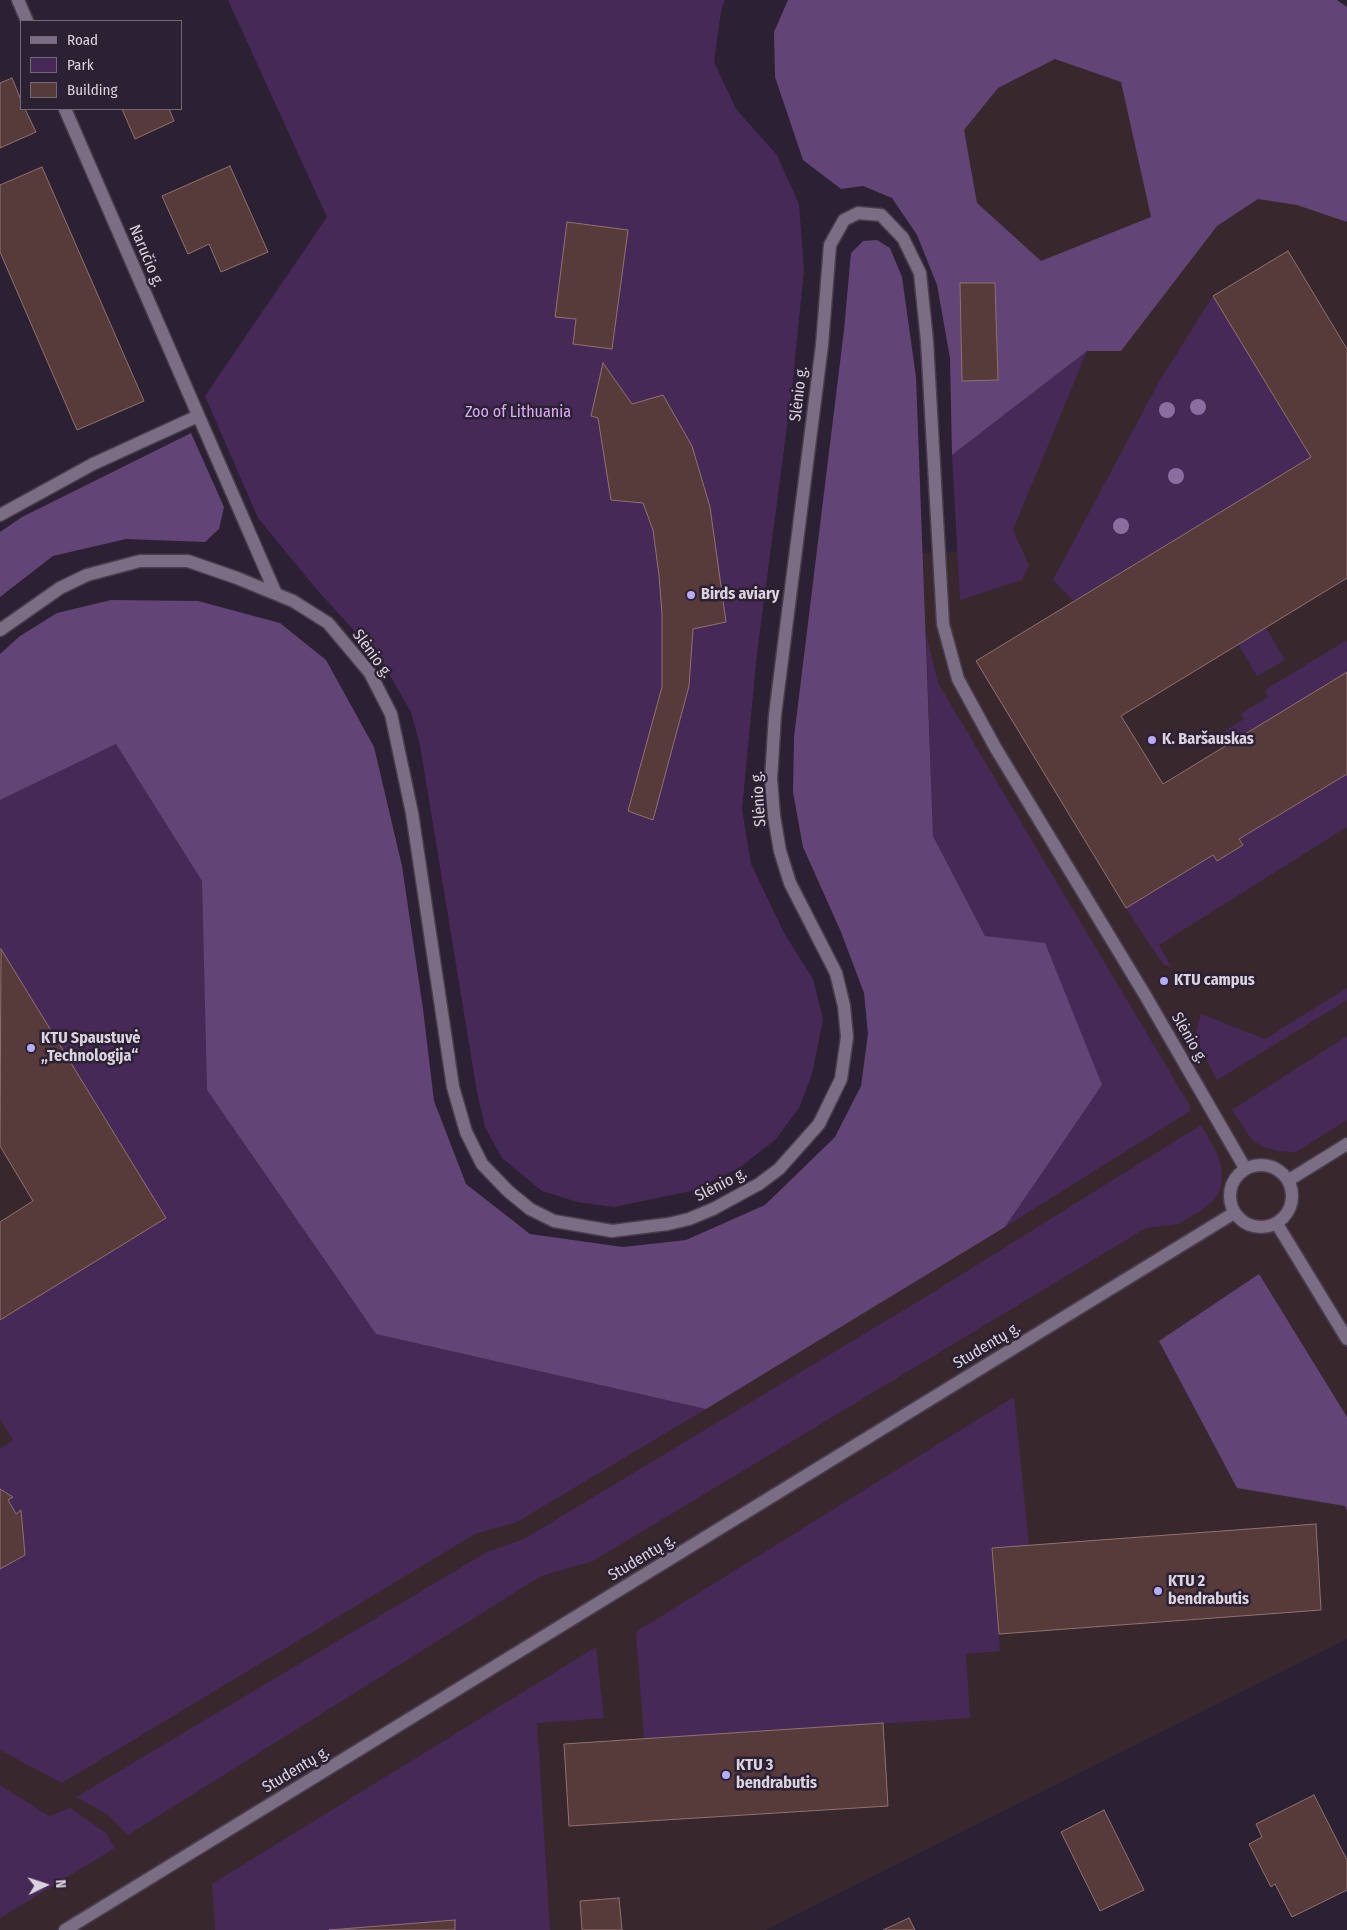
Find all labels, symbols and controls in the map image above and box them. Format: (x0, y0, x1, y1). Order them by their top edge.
legend (20, 20, 182, 110)
text: Road (67, 31, 98, 49)
text: Park (67, 56, 94, 74)
text: Building (67, 81, 118, 99)
street label: Naručio g. (124, 222, 168, 290)
street label: Slėnio g. (786, 365, 812, 423)
park label: Zoo of Lithuania (465, 403, 571, 423)
place label: Birds aviary (701, 585, 779, 605)
marker: Birds aviary (685, 589, 697, 601)
street label: Slėnio g. (348, 626, 396, 682)
place label: K. Baršauskas (1162, 730, 1254, 750)
marker: K. Baršauskas (1146, 734, 1158, 746)
street label: Slėnio g. (747, 771, 771, 827)
place label: KTU campus (1174, 971, 1255, 991)
marker: KTU campus (1158, 975, 1170, 987)
street label: Slėnio g. (1167, 1009, 1211, 1067)
place label: KTU Spaustuvė „Technologija“ (41, 1029, 140, 1067)
marker: KTU Spaustuvė „Technologija“ (25, 1042, 37, 1054)
street label: Slėnio g. (692, 1164, 750, 1206)
street label: Studentų g. (950, 1319, 1024, 1373)
street label: Studentų g. (605, 1531, 679, 1585)
place label: KTU 2 bendrabutis (1168, 1572, 1249, 1610)
marker: KTU 2 bendrabutis (1152, 1585, 1164, 1597)
street label: Studentų g. (259, 1743, 333, 1797)
place label: KTU 3 bendrabutis (736, 1756, 817, 1794)
marker: KTU 3 bendrabutis (720, 1769, 732, 1781)
north arrow (20, 1860, 70, 1910)
text: N (52, 1879, 69, 1889)

